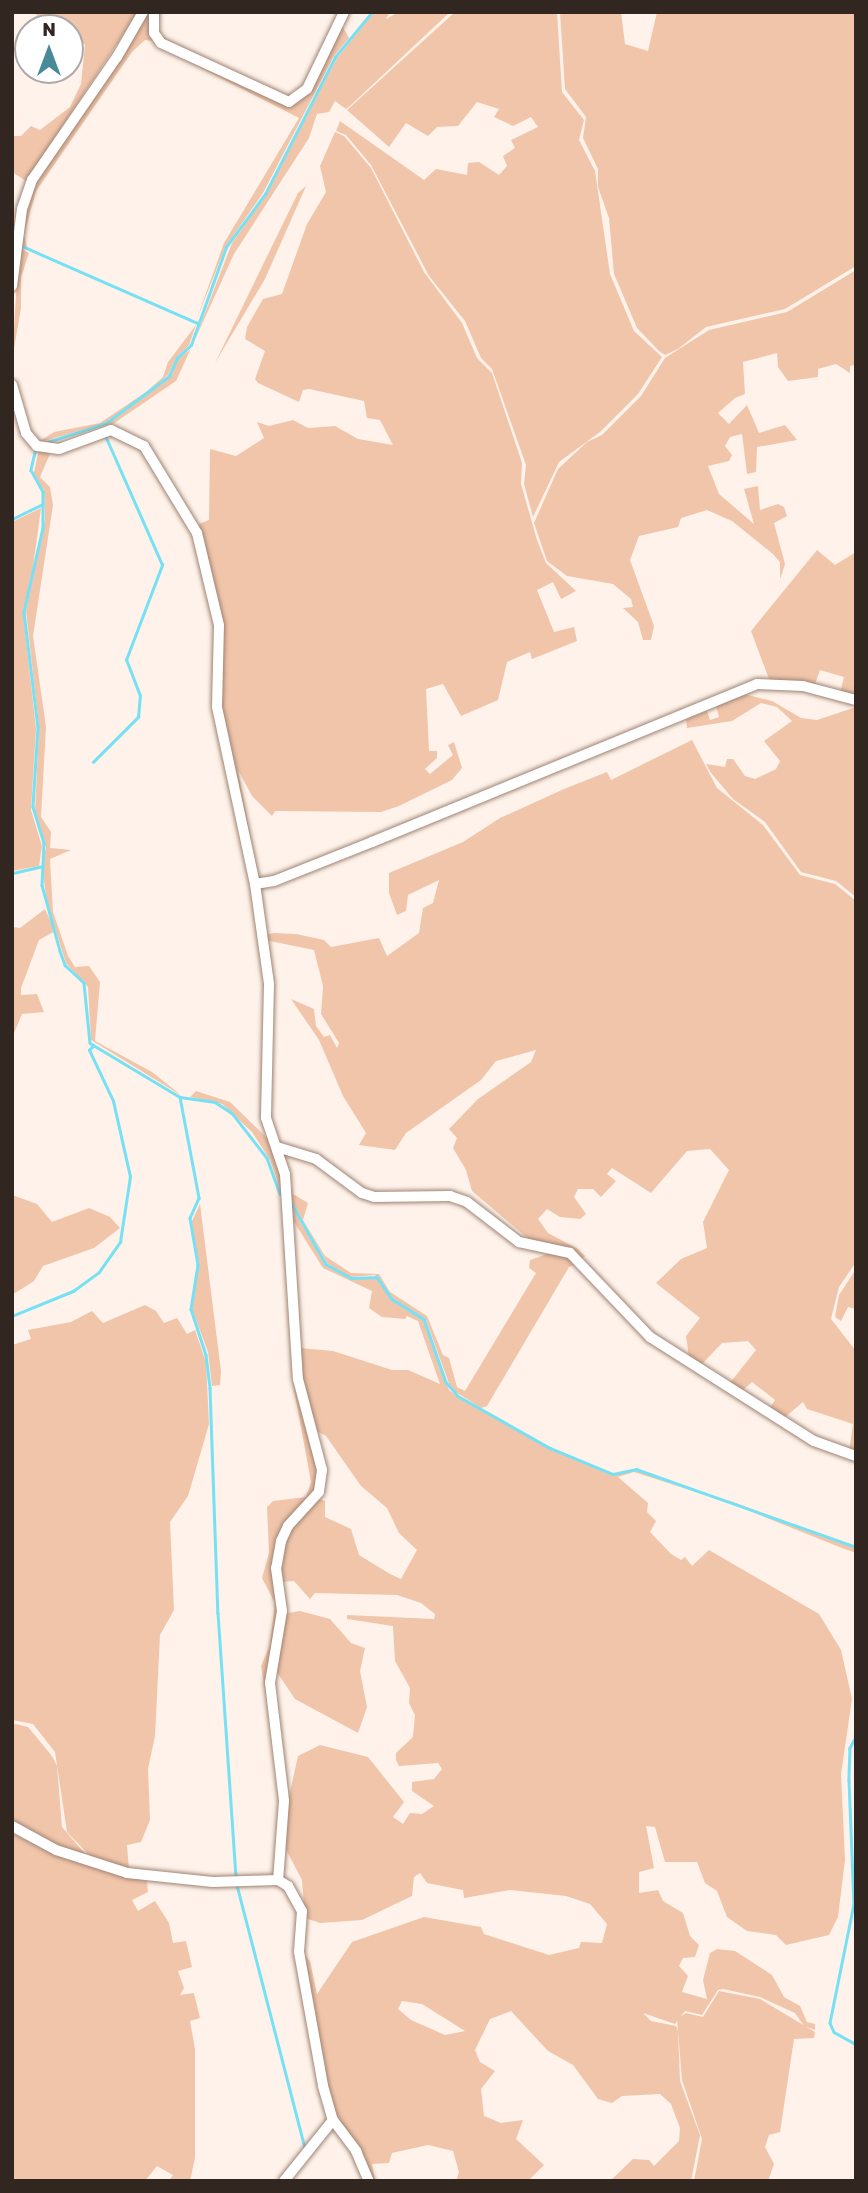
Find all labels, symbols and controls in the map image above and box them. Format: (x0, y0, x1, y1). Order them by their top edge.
north arrow (14, 14, 84, 84)
text: N (42, 18, 56, 41)

